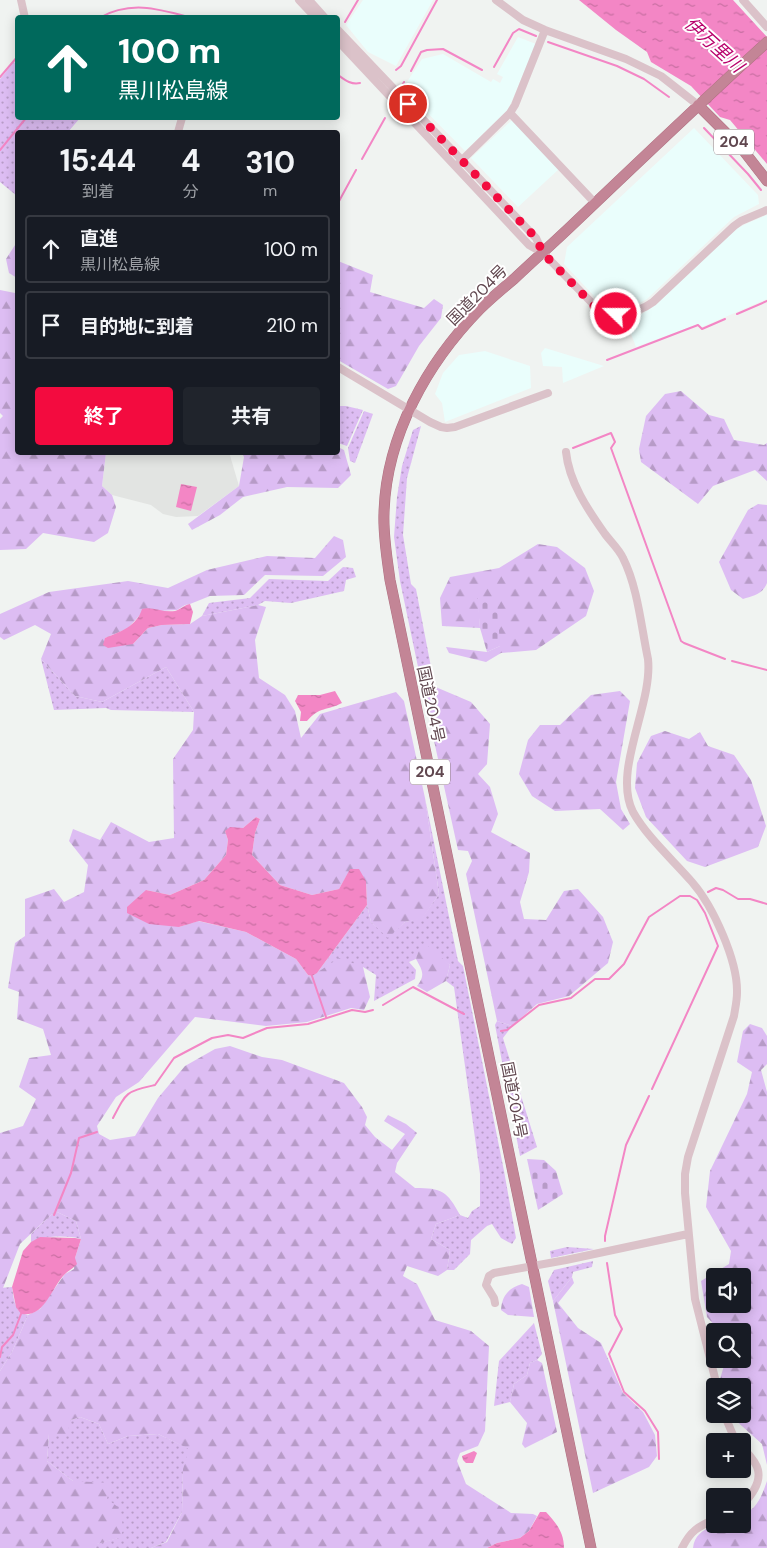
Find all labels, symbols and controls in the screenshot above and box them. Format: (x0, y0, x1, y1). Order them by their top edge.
water label: 伊万里川 (679, 12, 750, 79)
text: 100 m (118, 28, 221, 74)
icon: ahead (35, 35, 100, 100)
text: 黒川松島線 (118, 76, 228, 105)
pin (387, 83, 429, 125)
icon: arrive (394, 90, 422, 118)
road number: 204 (714, 130, 754, 154)
text: 15:44 (60, 141, 136, 180)
text: 4 (181, 141, 200, 180)
text: 310 (245, 143, 295, 182)
text: m (263, 180, 277, 201)
text: 到着 (82, 181, 114, 202)
text: 分 (183, 181, 199, 202)
text: 直進 (80, 226, 118, 251)
icon: ahead (37, 235, 65, 263)
text: 100 m (264, 237, 318, 262)
text: 黒川松島線 (80, 254, 160, 275)
street label: 国道204号 (442, 260, 512, 330)
position arrow (589, 287, 641, 339)
icon: arrive (37, 311, 65, 339)
text: 210 m (266, 313, 318, 338)
text: 目的地に到着 (80, 314, 194, 339)
button: 終了 (35, 387, 173, 445)
button: 共有 (183, 387, 320, 445)
street label: 国道204号 (413, 664, 449, 744)
road number: 204 (410, 760, 450, 784)
street label: 国道204号 (496, 1060, 532, 1140)
map controls (706, 1268, 751, 1533)
button: sound (706, 1268, 751, 1313)
button: search (706, 1323, 751, 1368)
button: layers (706, 1378, 751, 1423)
button: + (706, 1433, 751, 1478)
button: − (706, 1488, 751, 1533)

